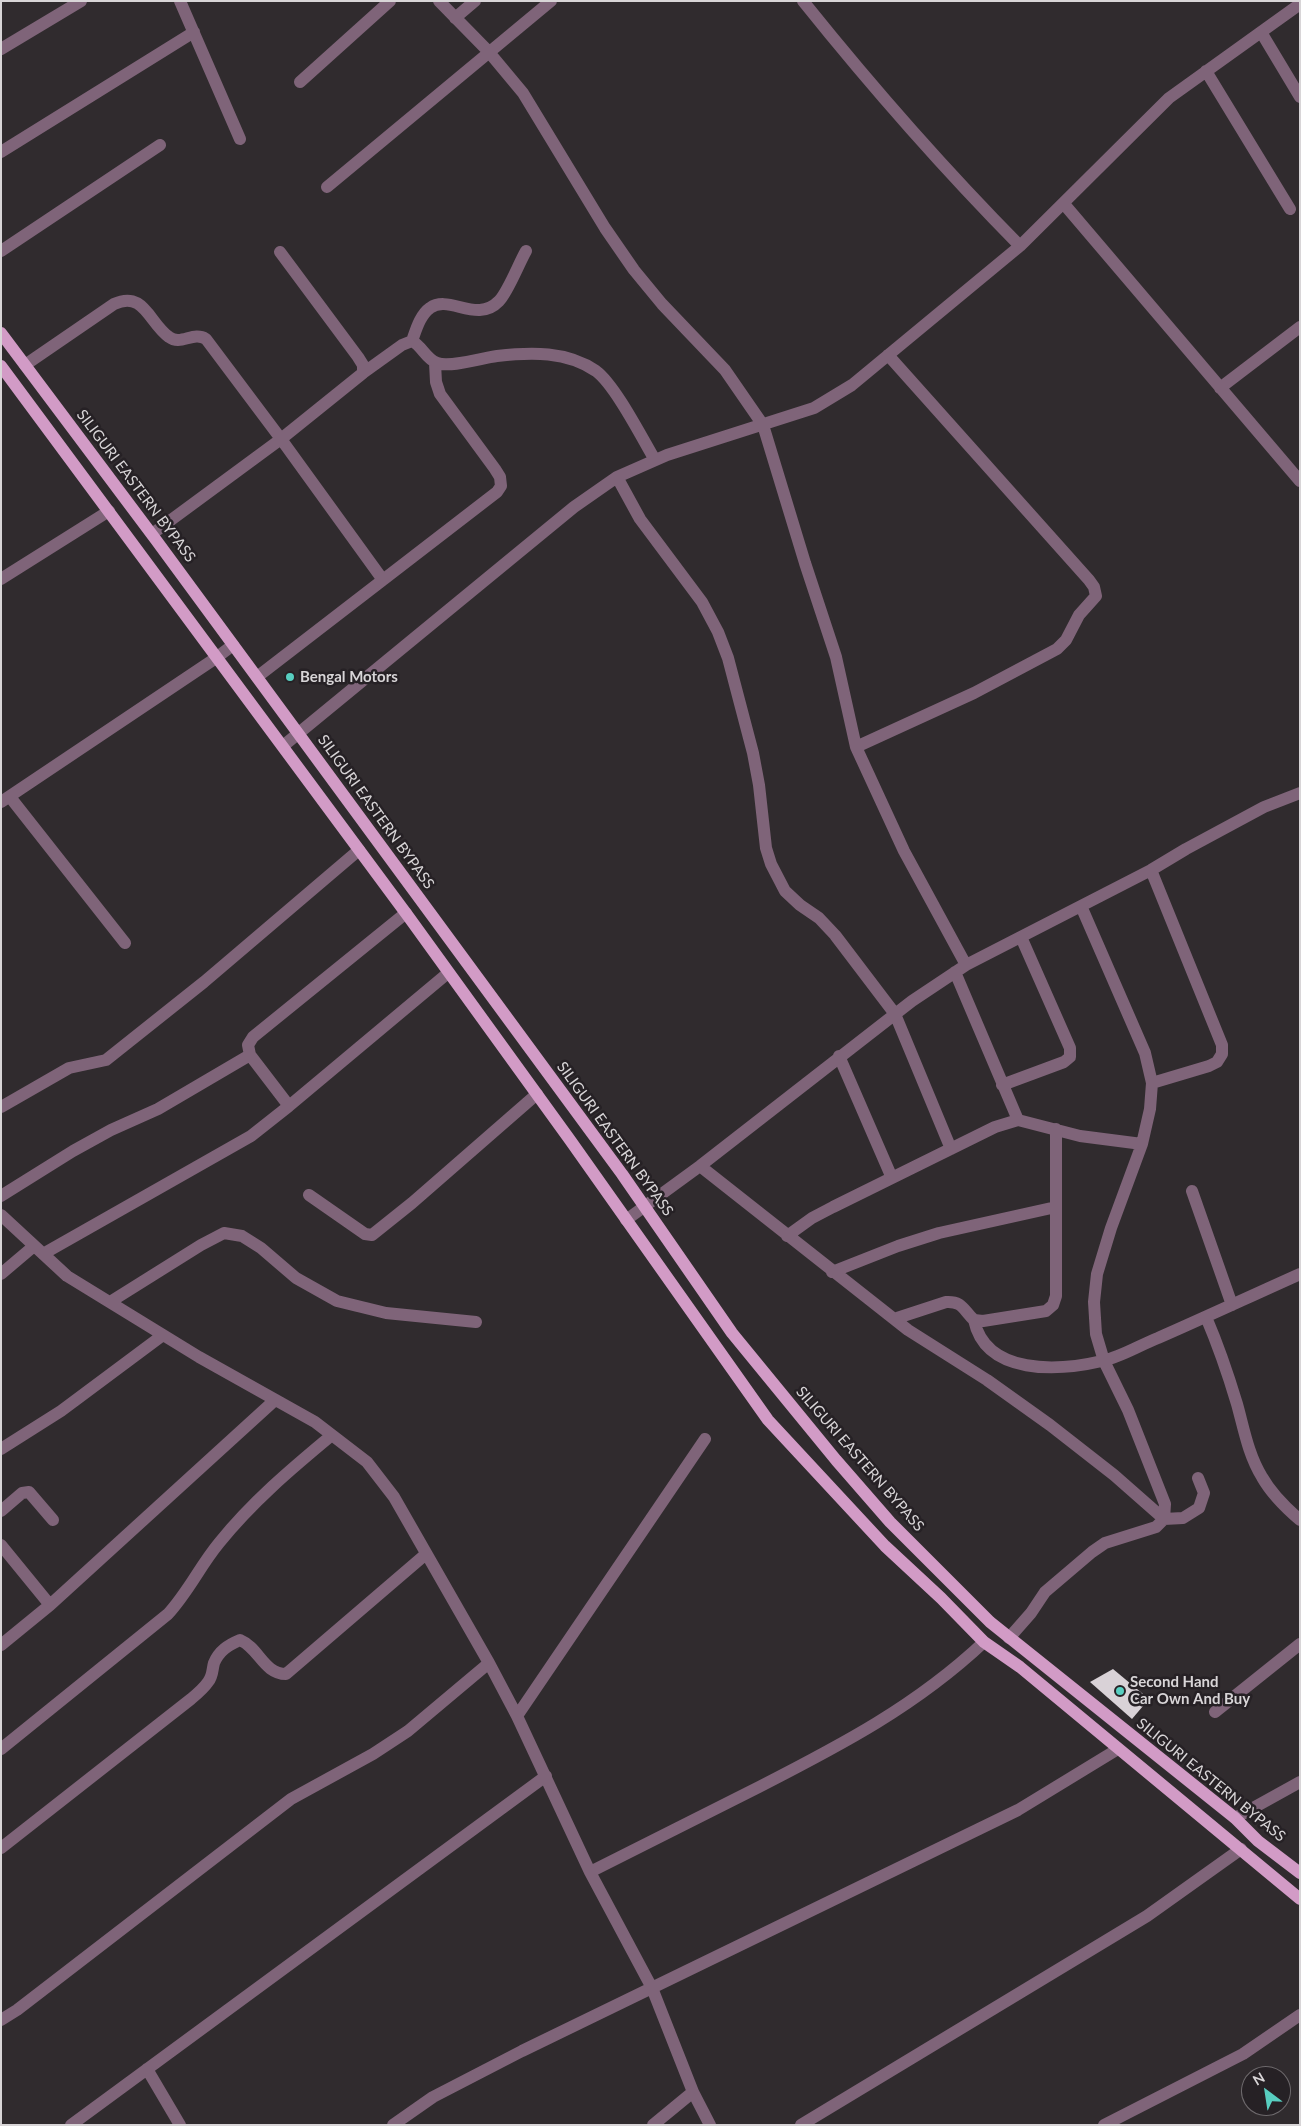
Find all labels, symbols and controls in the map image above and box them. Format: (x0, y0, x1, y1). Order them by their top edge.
street label: SILIGURI EASTERN BYPASS (73, 406, 199, 566)
place label: Bengal Motors (300, 668, 398, 686)
marker: Bengal Motors (284, 671, 296, 683)
street label: SILIGURI EASTERN BYPASS (314, 731, 438, 893)
street label: SILIGURI EASTERN BYPASS (553, 1058, 677, 1220)
street label: SILIGURI EASTERN BYPASS (792, 1383, 928, 1535)
place label: Second Hand Car Own And Buy (1130, 1673, 1250, 1708)
marker: Second Hand Car Own And Buy (1114, 1685, 1126, 1697)
street label: SILIGURI EASTERN BYPASS (1133, 1714, 1289, 1846)
north arrow (1241, 2066, 1291, 2116)
text: N (1250, 2069, 1268, 2089)

